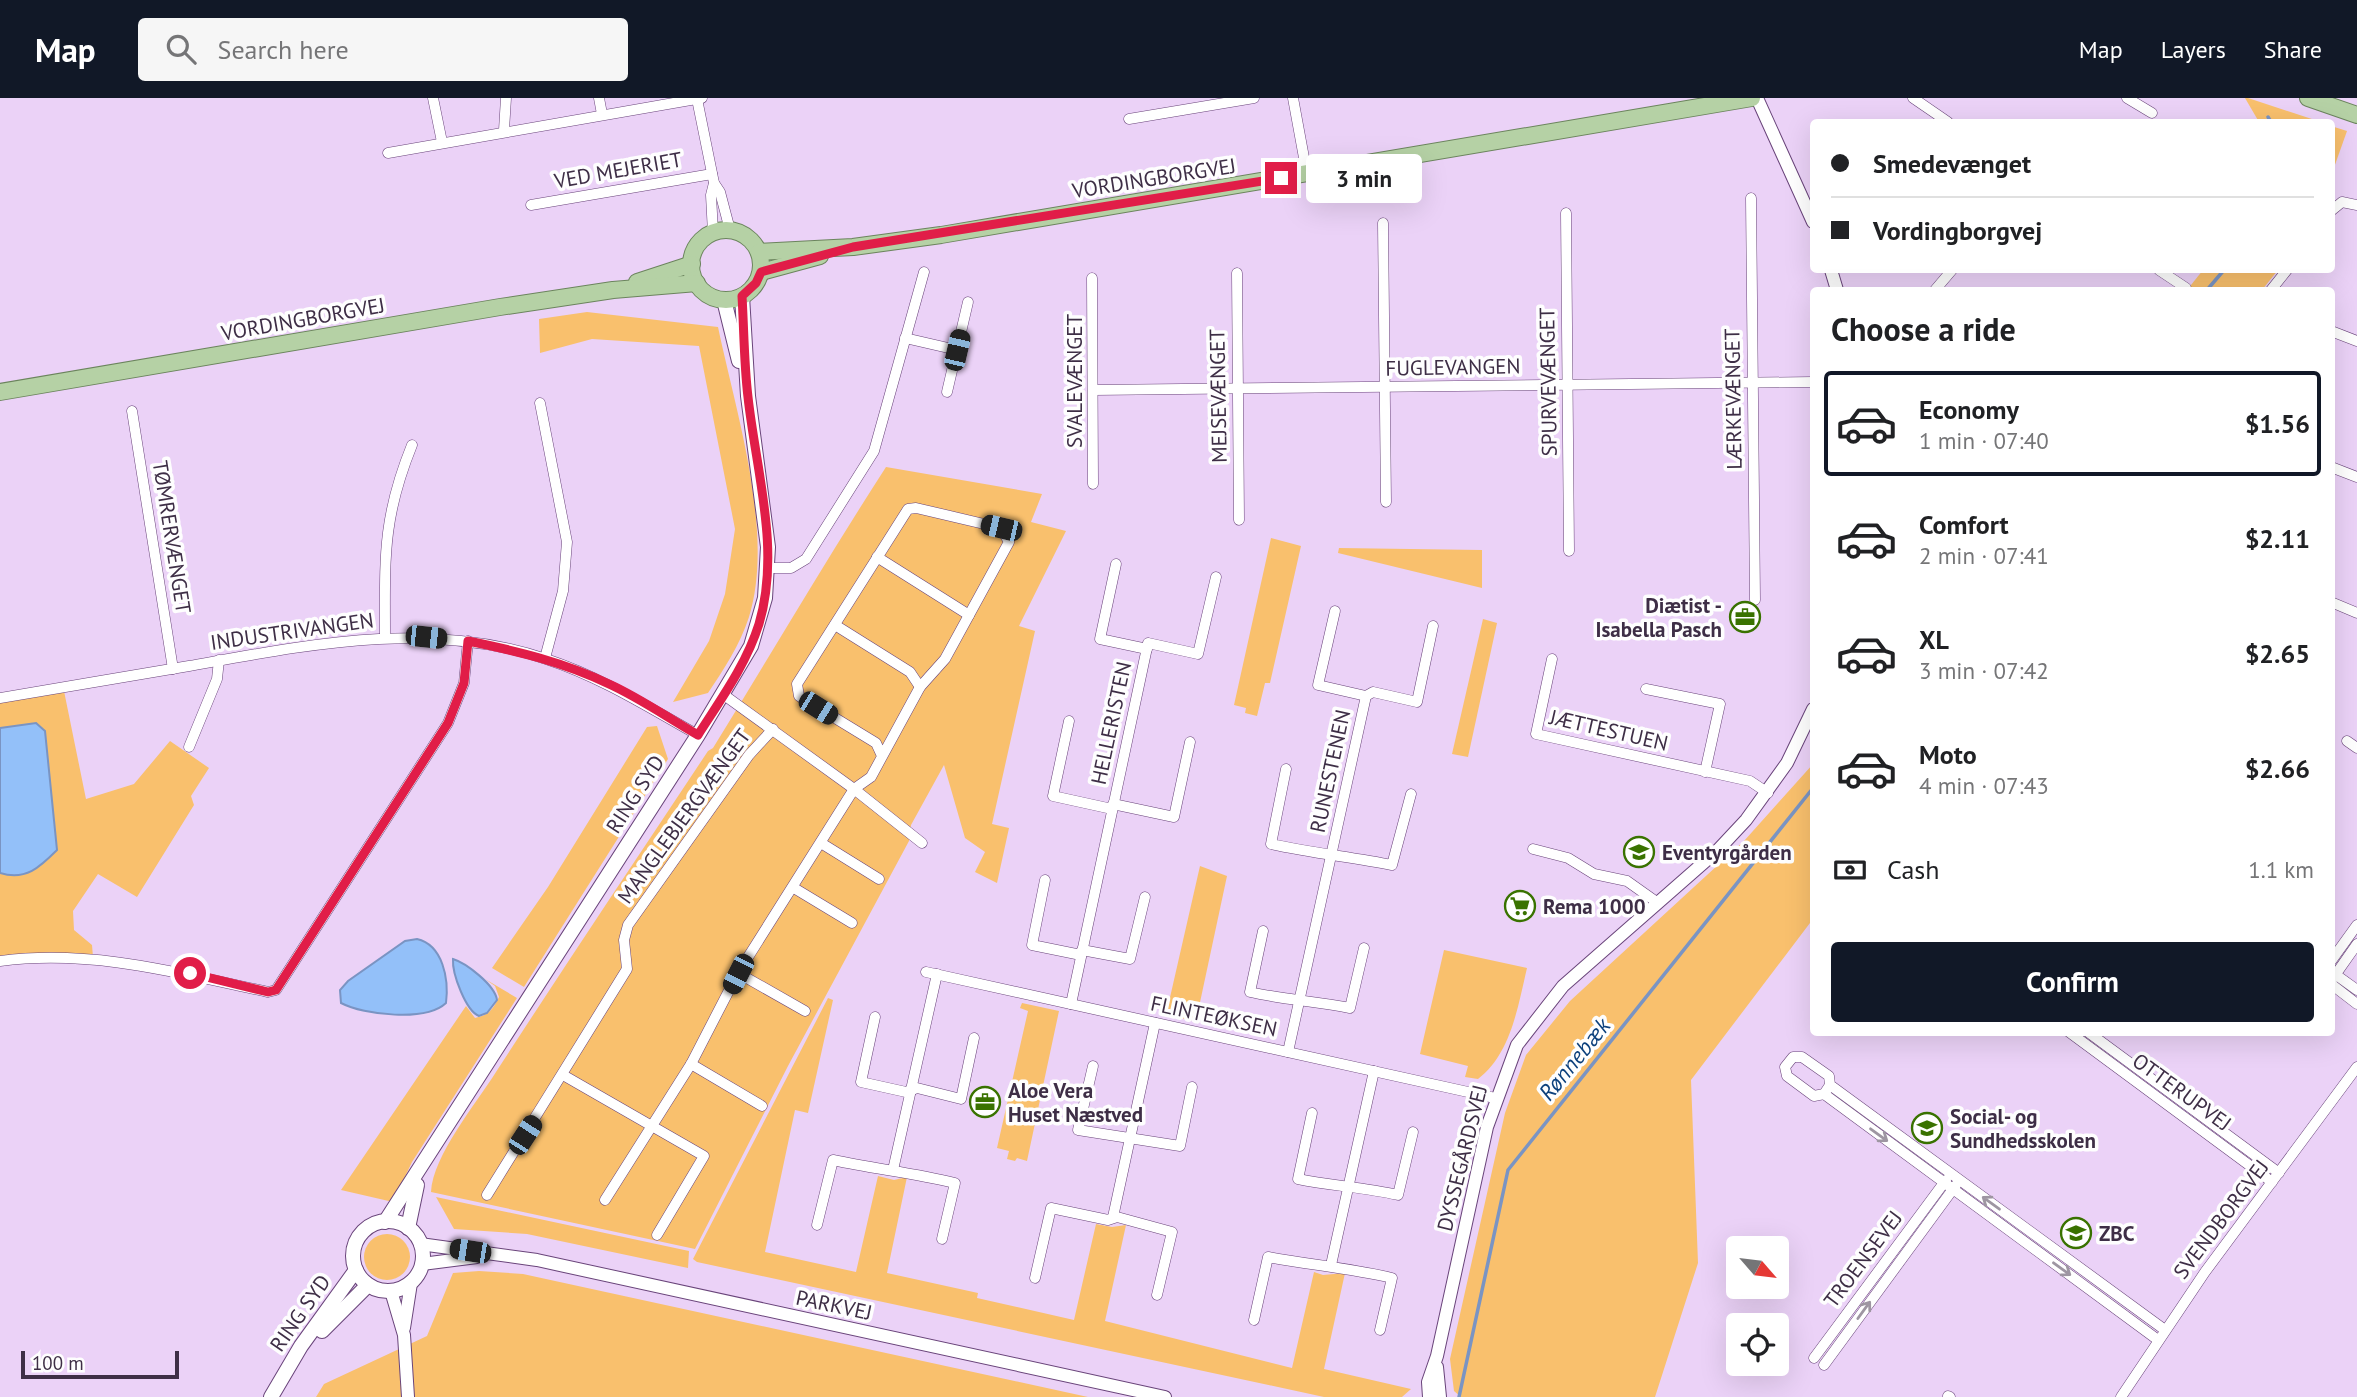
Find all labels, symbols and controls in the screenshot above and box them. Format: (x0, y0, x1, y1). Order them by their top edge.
search box (138, 18, 628, 81)
text: Map (35, 28, 96, 71)
icon: search (162, 30, 200, 68)
text: Search here (218, 33, 349, 66)
text: Map (2079, 34, 2123, 65)
text: Layers (2161, 34, 2226, 65)
text: Share (2264, 34, 2322, 65)
street label: VED MEJERIET (551, 145, 684, 195)
text: Smedevænget (1873, 147, 2031, 180)
street label: VORDINGBORGVEJ (1069, 152, 1238, 204)
callout: 3 min (1306, 154, 1421, 202)
route end (1265, 162, 1297, 194)
text: 3 min (1336, 164, 1392, 193)
text: Vordingborgvej (1873, 214, 2042, 247)
street label: VORDINGBORGVEJ (218, 291, 387, 347)
street label: SPURVEVÆNGET (1533, 307, 1563, 457)
text: Choose a ride (1831, 308, 2016, 350)
street label: SVALEVÆNGET (1061, 314, 1088, 448)
car (943, 327, 972, 373)
street label: MEJSEVÆNGET (1203, 328, 1233, 463)
street label: LÆRKEVÆNGET (1718, 328, 1748, 470)
street label: FUGLEVANGEN (1385, 352, 1521, 382)
icon: car (1835, 392, 1898, 455)
text: Economy (1919, 393, 2019, 426)
text: $1.56 (2245, 407, 2310, 440)
text: 1 min · 07:40 (1919, 426, 2049, 455)
street label: TØMRERVÆNGET (147, 459, 197, 616)
icon: car (1835, 507, 1898, 570)
text: Comfort (1919, 508, 2009, 541)
car (979, 513, 1024, 543)
text: $2.11 (2245, 522, 2310, 555)
text: 2 min · 07:41 (1919, 541, 2049, 570)
place label: Diætist - Isabella Pasch (1596, 592, 1722, 643)
office icon: Diætist - Isabella Pasch (1728, 600, 1762, 634)
street label: INDUSTRIVANGEN (209, 606, 375, 656)
icon: car (1835, 622, 1898, 685)
text: XL (1919, 623, 1949, 656)
car (405, 624, 448, 650)
text: $2.65 (2245, 637, 2310, 670)
text: 3 min · 07:42 (1919, 656, 2049, 685)
street label: HELLERISTEN (1085, 659, 1137, 787)
car (795, 688, 842, 728)
street label: JÆTTESTUEN (1546, 703, 1671, 757)
street label: RUNESTENEN (1304, 707, 1356, 835)
street label: MANGLEBJERGVÆNGET (611, 723, 757, 909)
icon: car (1835, 737, 1898, 800)
text: Moto (1919, 738, 1977, 771)
street label: RING SYD (600, 750, 670, 838)
text: $2.66 (2245, 752, 2310, 785)
text: 4 min · 07:43 (1919, 771, 2049, 800)
school or university icon: Eventyrgården (1622, 835, 1656, 869)
place label: Eventyrgården (1662, 839, 1792, 866)
icon: cash (1831, 851, 1869, 889)
text: Cash (1887, 853, 1939, 886)
text: 1.1 km (2248, 855, 2314, 884)
supermarket icon: Rema 1000 (1503, 889, 1537, 923)
place label: Rema 1000 (1543, 893, 1646, 920)
button: Confirm (1831, 942, 2314, 1022)
car (720, 951, 757, 997)
route start (174, 957, 206, 989)
street label: FLINTEØKSEN (1148, 989, 1280, 1043)
water label: Rønnebæk (1532, 1011, 1617, 1106)
street label: OTTERUPVEJ (2127, 1047, 2237, 1137)
place label: Aloe Vera Huset Næstved (1008, 1077, 1143, 1128)
street label: DYSSEGÅRDSVEJ (1431, 1082, 1493, 1234)
office icon: Aloe Vera Huset Næstved (968, 1085, 1002, 1119)
place label: Social- og Sundhedsskolen (1950, 1103, 2096, 1154)
school or university icon: Social- og Sundhedsskolen (1910, 1111, 1944, 1145)
car (505, 1112, 546, 1158)
one-way arrow (1869, 1127, 1888, 1142)
street label: SVENDBORGVEJ (2167, 1154, 2275, 1284)
one-way arrow (1982, 1196, 2001, 1210)
street label: TROENSEVEJ (1818, 1205, 1908, 1313)
school or university icon: ZBC (2059, 1216, 2093, 1250)
place label: ZBC (2099, 1220, 2135, 1247)
north arrow (1726, 1236, 1788, 1298)
map controls (1726, 1236, 1789, 1376)
car (448, 1237, 493, 1265)
one-way arrow (2052, 1262, 2071, 1276)
street label: RING SYD (264, 1269, 336, 1357)
street label: PARKVEJ (793, 1284, 875, 1326)
one-way arrow (1857, 1301, 1871, 1320)
button: locate (1726, 1313, 1789, 1376)
scale bar (21, 1348, 178, 1380)
text: 100 m (32, 1351, 84, 1375)

